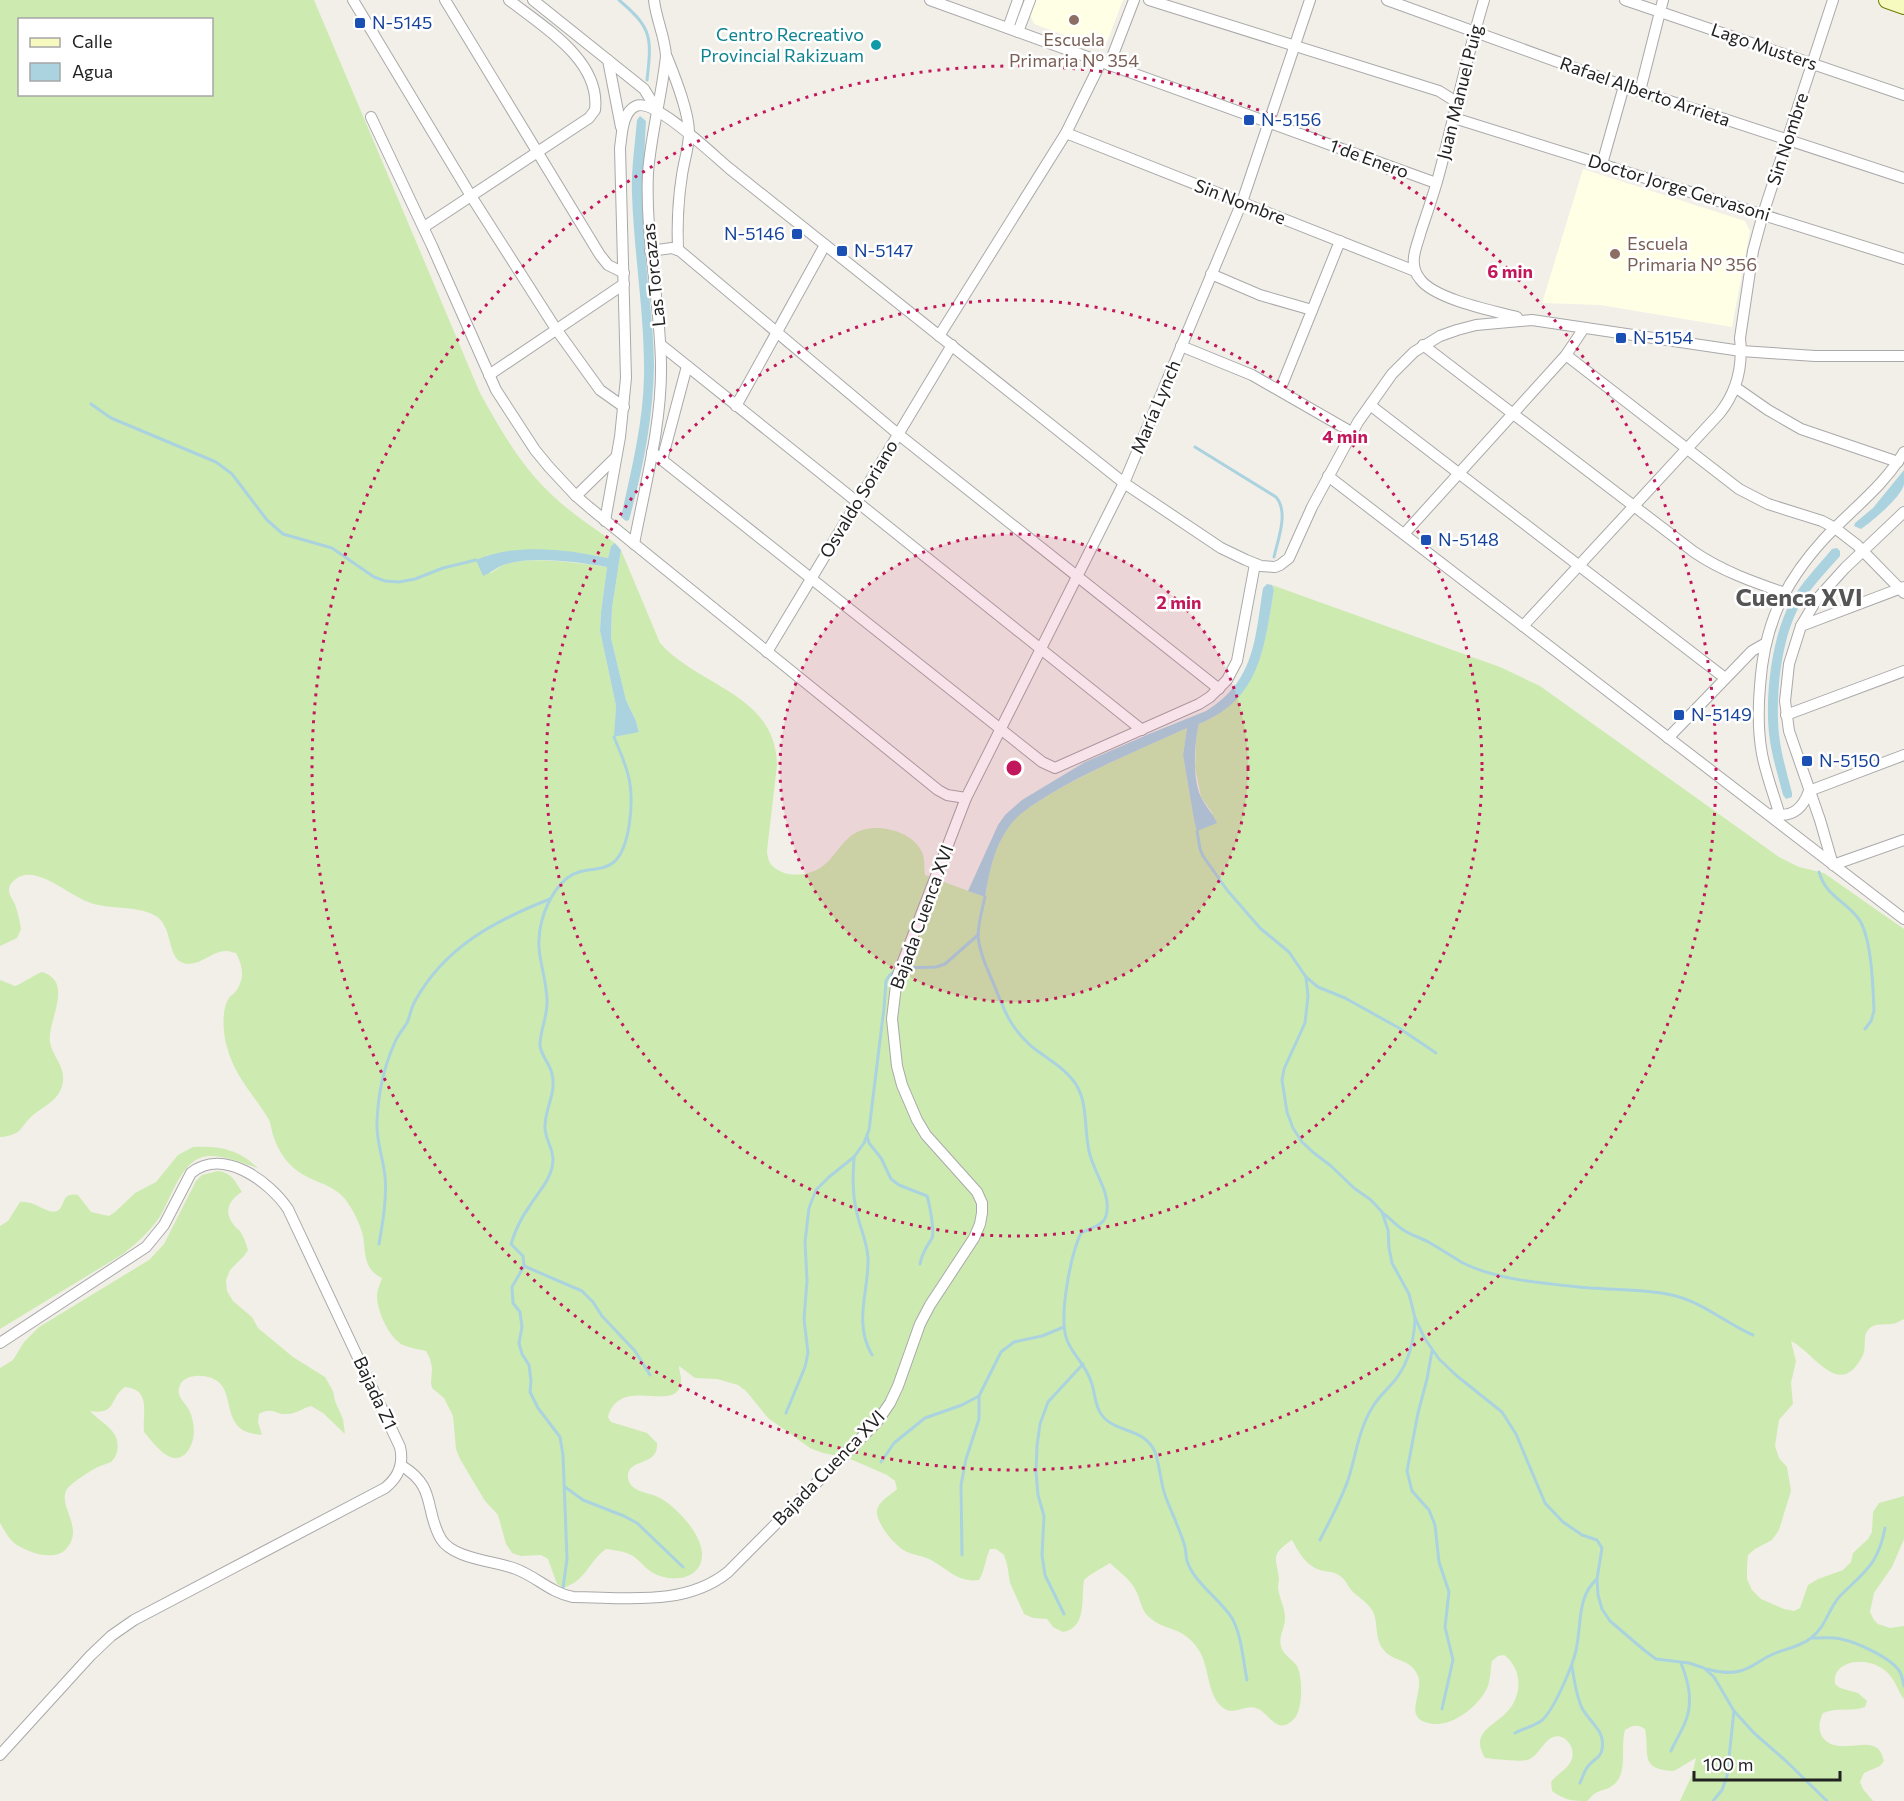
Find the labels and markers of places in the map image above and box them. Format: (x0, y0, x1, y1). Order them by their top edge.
place label: N-5145 (372, 11, 432, 33)
marker: Escuela Primaria N° 354 (1067, 13, 1081, 27)
marker: N-5145 (353, 16, 367, 30)
place label: Centro Recreativo Provincial Rakizuam (700, 23, 864, 66)
place label: Escuela Primaria N° 354 (1009, 28, 1139, 71)
marker: Centro Recreativo Provincial Rakizuam (869, 38, 883, 52)
place label: N-5156 (1261, 108, 1321, 130)
marker: N-5156 (1242, 113, 1256, 127)
place label: N-5146 (724, 222, 785, 244)
marker: N-5146 (790, 227, 804, 241)
place label: Escuela Primaria N° 356 (1627, 232, 1757, 275)
place label: N-5147 (854, 239, 913, 261)
marker: N-5147 (835, 244, 849, 258)
marker: Escuela Primaria N° 356 (1608, 247, 1622, 261)
place label: N-5154 (1633, 326, 1694, 348)
marker: N-5154 (1614, 331, 1628, 345)
place label: N-5148 (1438, 528, 1499, 550)
marker: N-5148 (1419, 533, 1433, 547)
place label: N-5149 (1691, 703, 1752, 725)
marker: N-5149 (1672, 708, 1686, 722)
place label: N-5150 (1819, 749, 1880, 771)
marker: N-5150 (1800, 754, 1814, 768)
centre of rings (1004, 758, 1024, 778)

